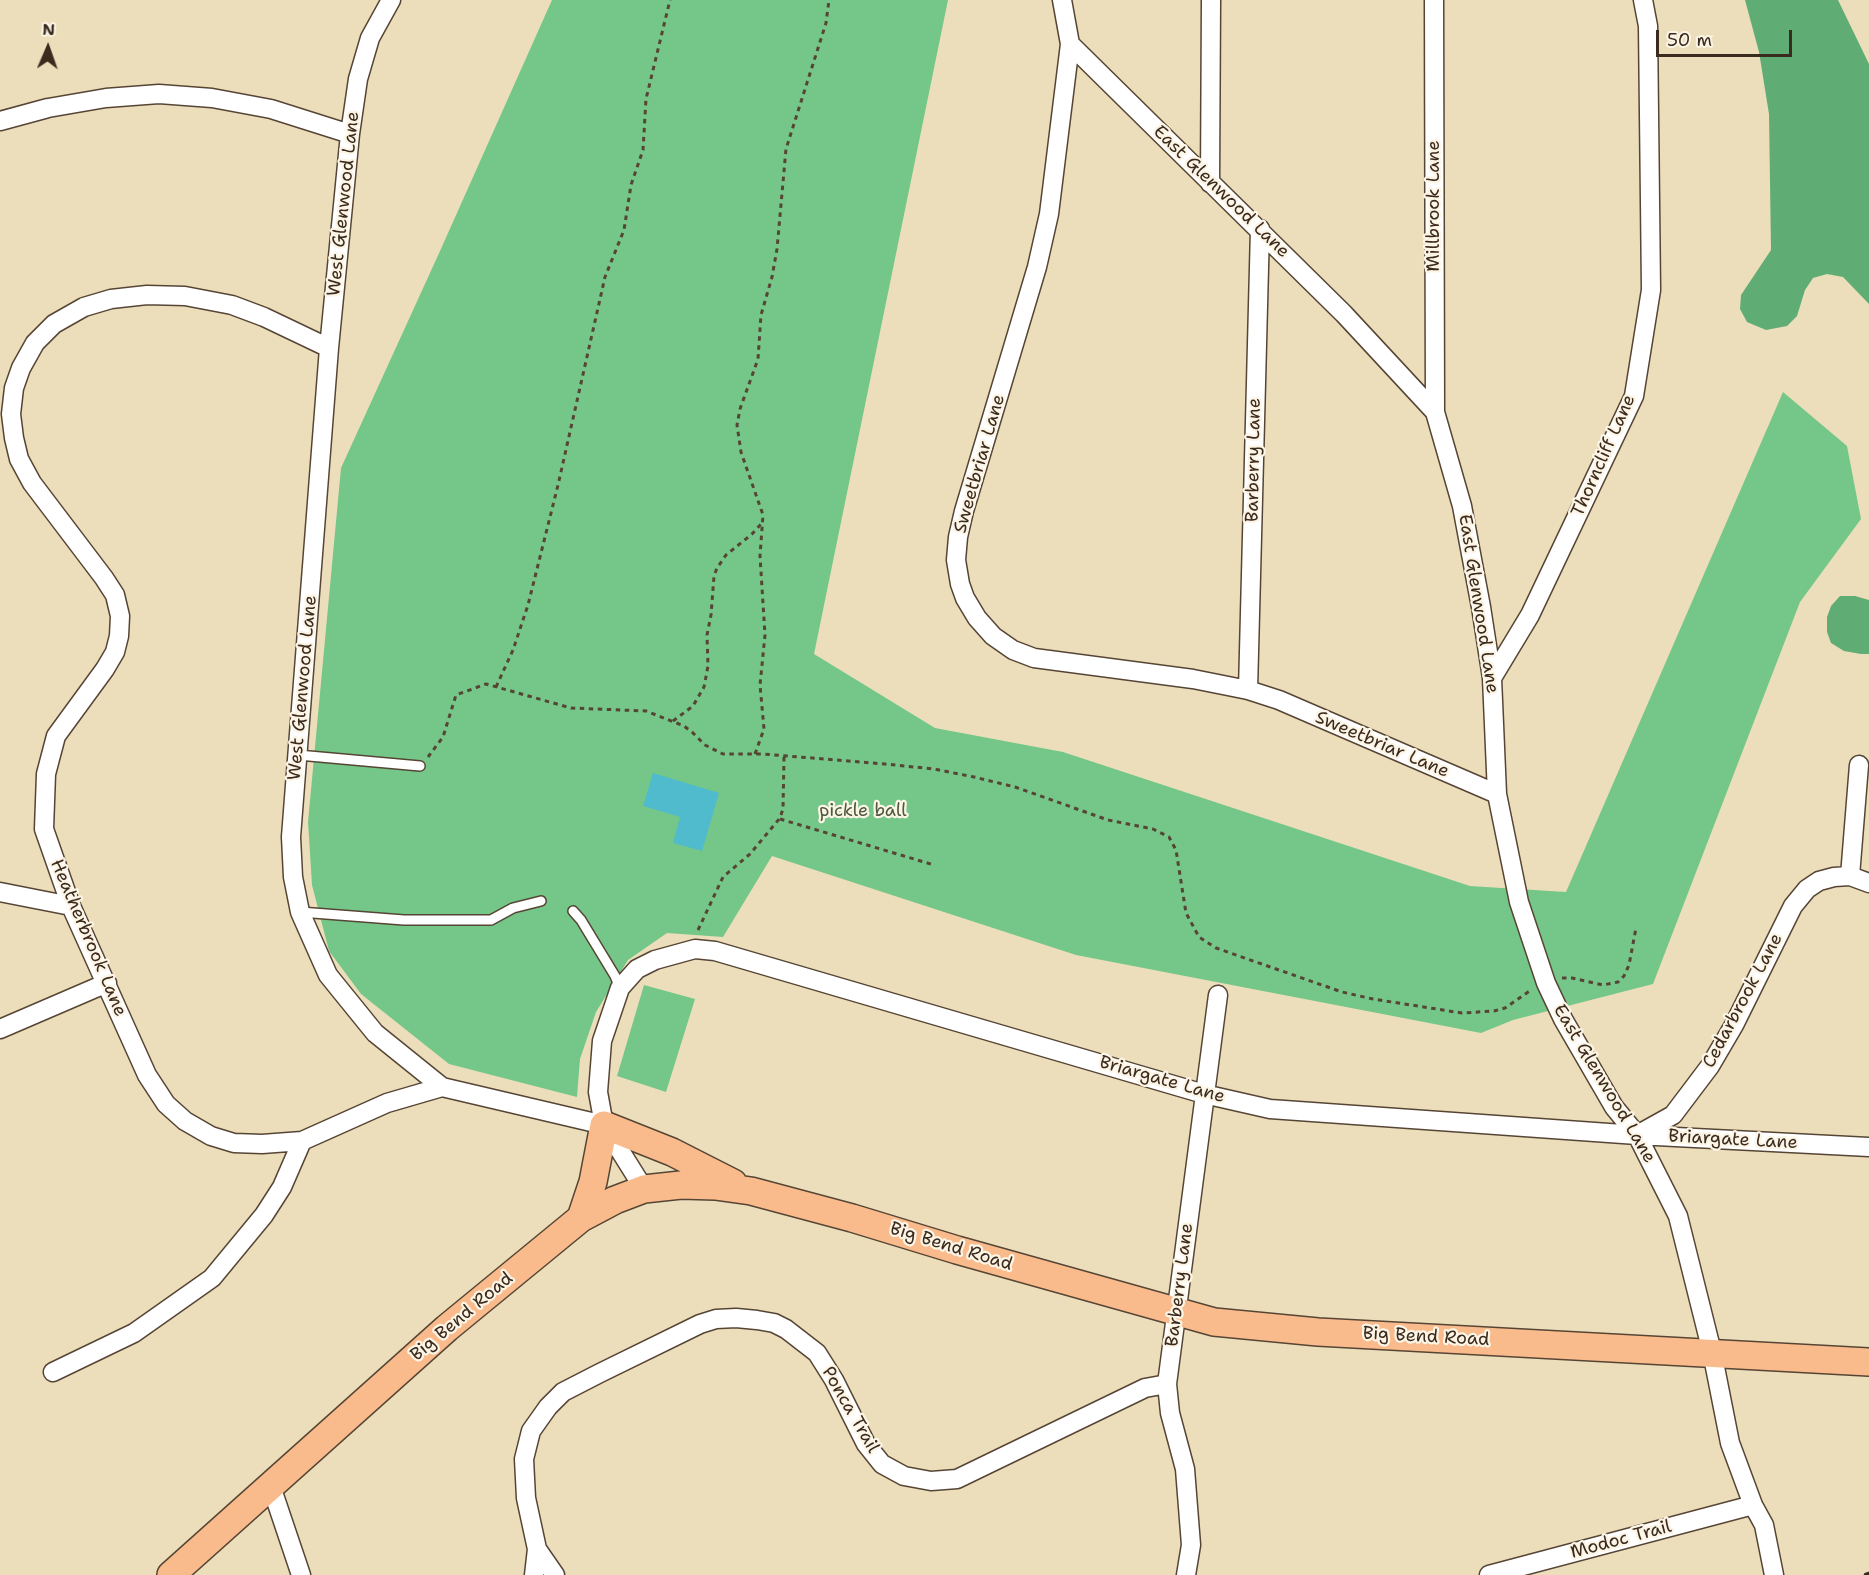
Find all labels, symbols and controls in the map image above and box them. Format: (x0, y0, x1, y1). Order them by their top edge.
north arrow (18, 18, 78, 78)
scale bar (1659, 18, 1796, 56)
text: N (42, 19, 55, 40)
text: 50 m (1667, 28, 1712, 52)
street label: West Glenwood Lane (324, 111, 364, 297)
street label: East Glenwood Lane (1148, 121, 1294, 263)
street label: Millbrook Lane (1423, 140, 1445, 272)
street label: Sweetbriar Lane (950, 392, 1010, 536)
street label: Thorncliff Lane (1567, 392, 1641, 520)
street label: Barberry Lane (1242, 398, 1266, 522)
street label: East Glenwood Lane (1453, 513, 1503, 695)
street label: West Glenwood Lane (284, 595, 322, 781)
street label: Sweetbriar Lane (1312, 707, 1452, 783)
park label: pickle ball (819, 800, 907, 822)
street label: Heatherbrook Lane (45, 856, 131, 1020)
street label: Cedarbrook Lane (1698, 930, 1788, 1072)
street label: East Glenwood Lane (1548, 1001, 1660, 1167)
street label: Briargate Lane (1097, 1052, 1227, 1108)
street label: Briargate Lane (1668, 1126, 1798, 1154)
street label: Big Bend Road (887, 1218, 1015, 1276)
street label: Barberry Lane (1162, 1222, 1198, 1348)
street label: Big Bend Road (406, 1268, 518, 1366)
street label: Big Bend Road (1362, 1323, 1490, 1351)
street label: Ponca Trail (817, 1363, 883, 1457)
street label: Modoc Trail (1568, 1516, 1674, 1564)

